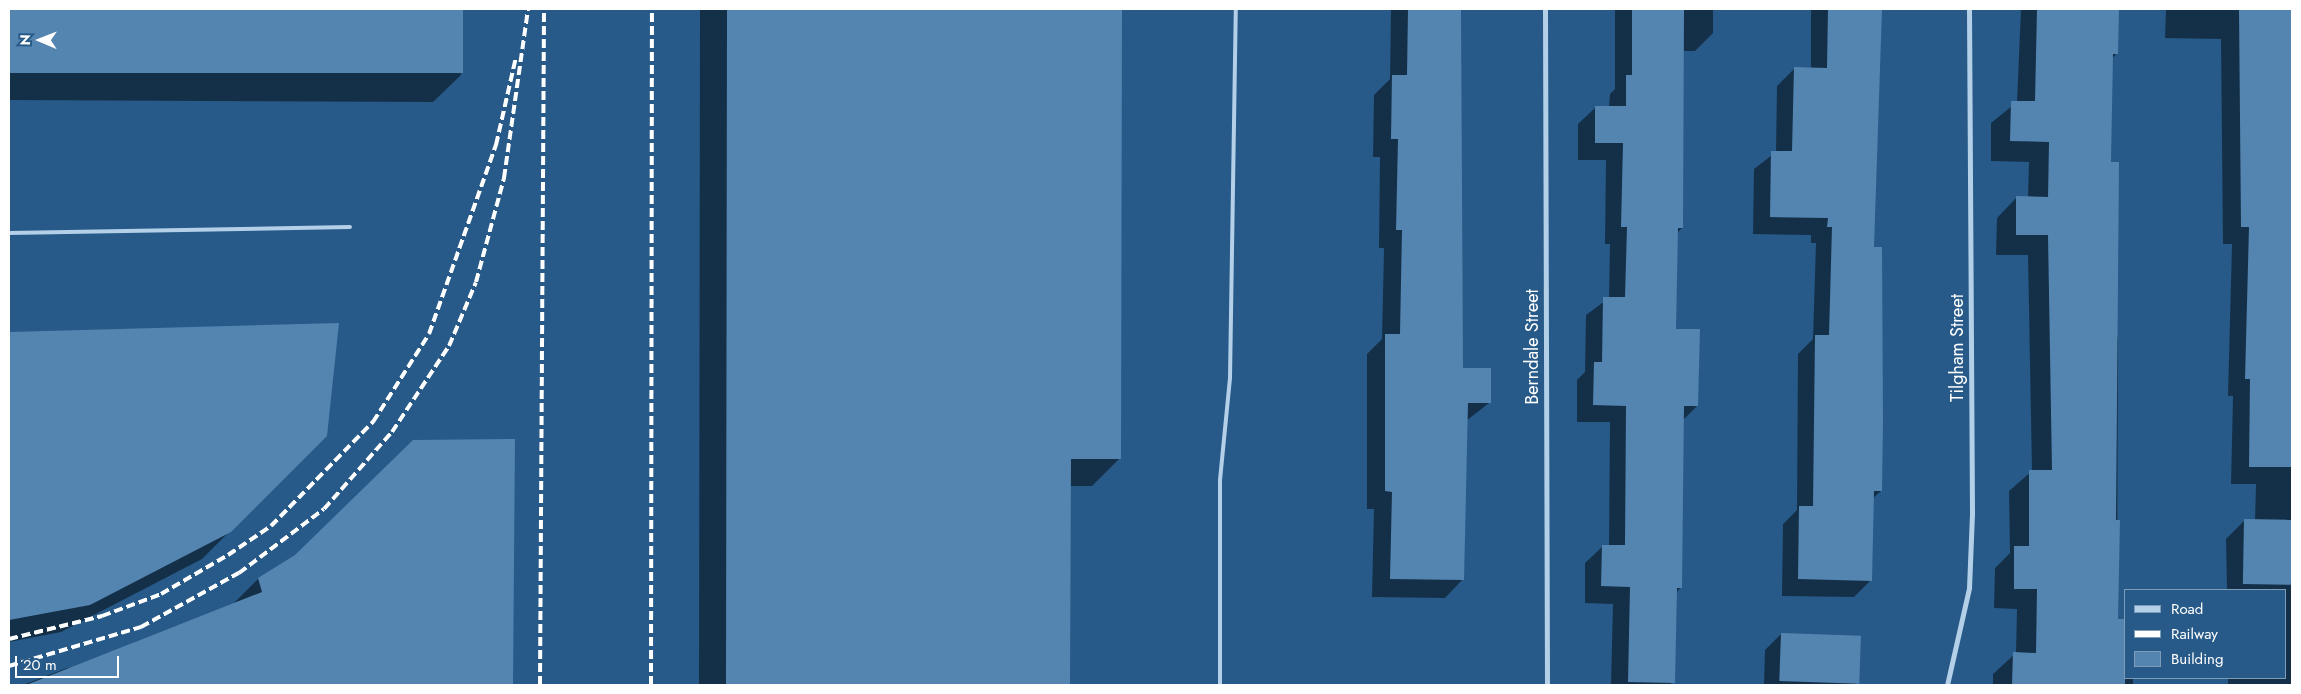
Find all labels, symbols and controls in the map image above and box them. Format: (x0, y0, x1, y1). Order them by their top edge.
north arrow (15, 15, 65, 65)
text: N (15, 34, 35, 45)
street label: Berndale Street (1521, 289, 1543, 405)
street label: Tilgham Street (1946, 294, 1968, 402)
legend (2124, 589, 2286, 679)
text: Road (2171, 598, 2203, 620)
text: Railway (2171, 623, 2218, 645)
scale bar (18, 646, 121, 678)
text: Building (2171, 648, 2223, 670)
text: 20 m (23, 654, 57, 676)

